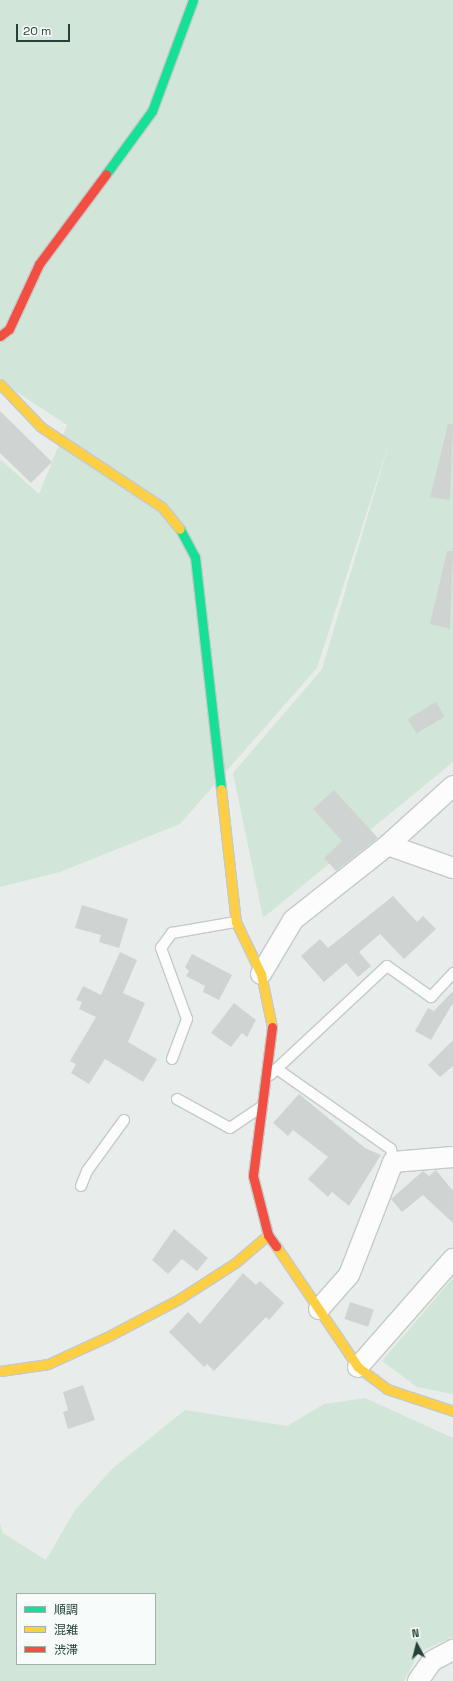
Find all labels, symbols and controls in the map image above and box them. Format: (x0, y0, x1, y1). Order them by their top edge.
scale bar (18, 16, 72, 42)
text: 20 m (23, 23, 51, 39)
legend (16, 1593, 156, 1665)
text: 順調 (54, 1602, 78, 1618)
text: 混雑 (54, 1622, 78, 1638)
north arrow (397, 1625, 437, 1665)
text: N (411, 1626, 420, 1640)
text: 渋滞 (54, 1642, 78, 1658)

